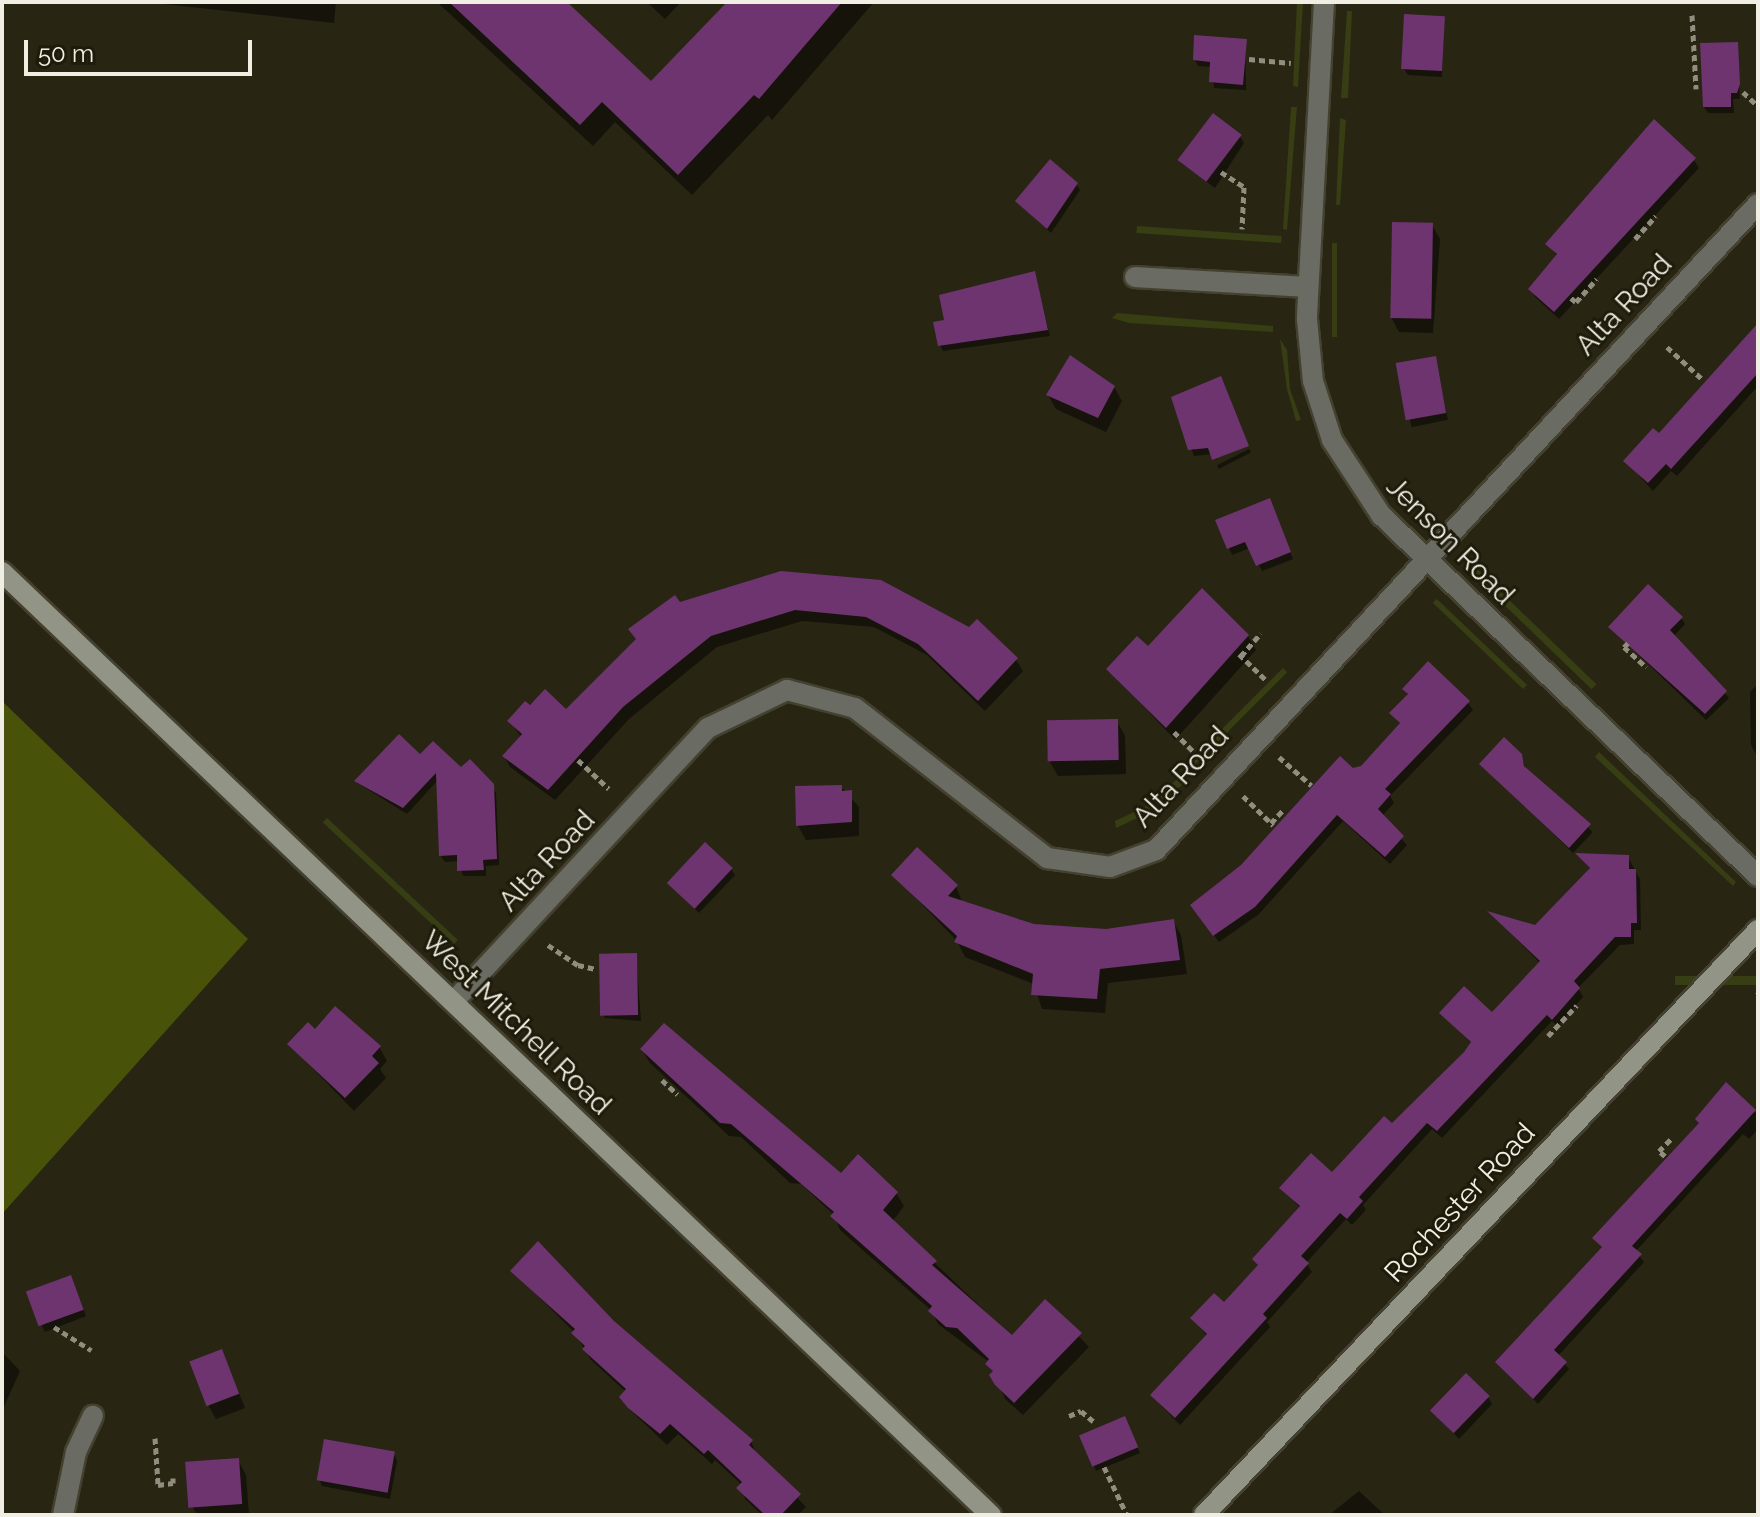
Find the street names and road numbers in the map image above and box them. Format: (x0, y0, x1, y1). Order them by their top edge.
street label: Alta Road (1569, 248, 1679, 362)
street label: Jenson Road (1379, 470, 1521, 612)
street label: Alta Road (1126, 720, 1236, 834)
street label: Alta Road (492, 804, 602, 918)
street label: West Mitchell Road (414, 924, 618, 1122)
street label: Rochester Road (1378, 1116, 1542, 1290)

